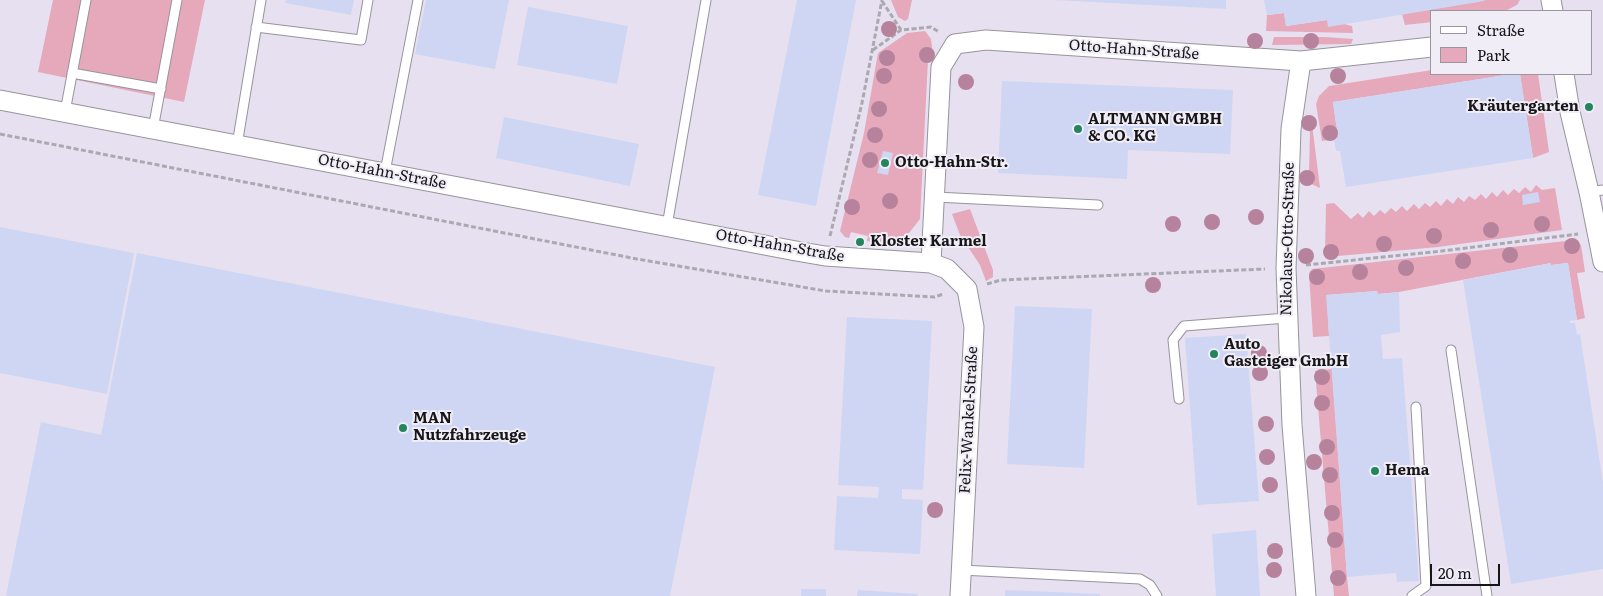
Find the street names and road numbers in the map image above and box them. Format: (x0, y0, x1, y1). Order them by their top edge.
street label: Otto-Hahn-Straße (1068, 36, 1200, 64)
street label: Otto-Hahn-Straße (316, 151, 448, 193)
street label: Nikolaus-Otto-Straße (1278, 162, 1298, 316)
street label: Otto-Hahn-Straße (714, 226, 846, 266)
street label: Felix-Wankel-Straße (956, 346, 982, 494)

